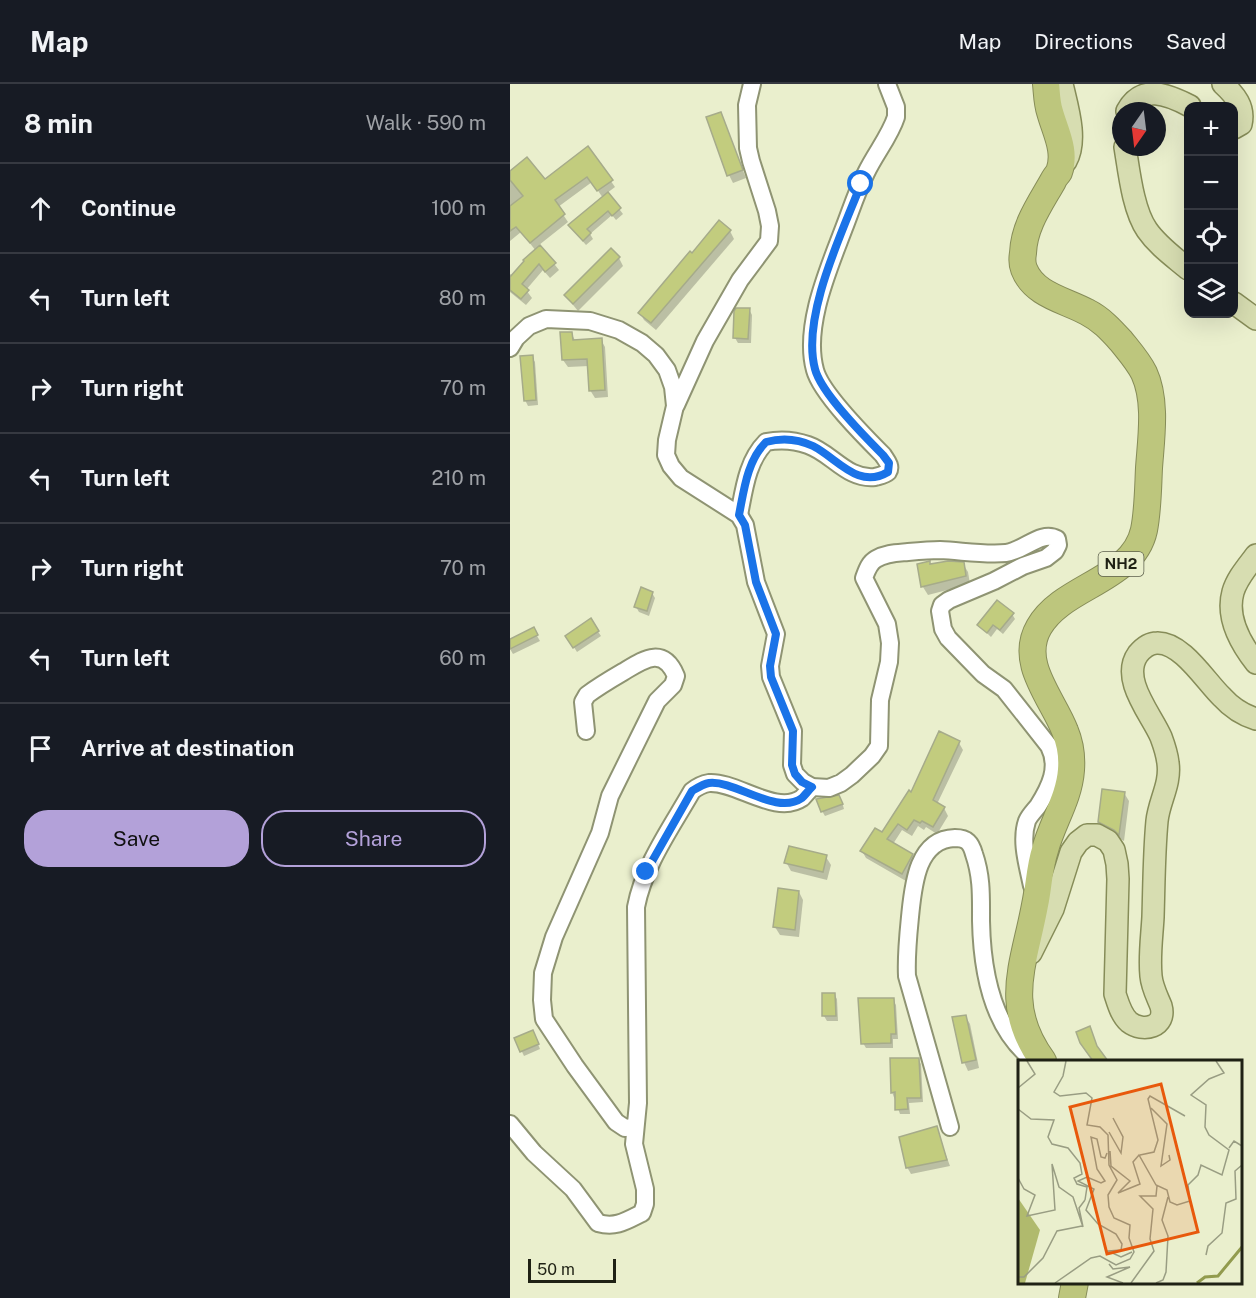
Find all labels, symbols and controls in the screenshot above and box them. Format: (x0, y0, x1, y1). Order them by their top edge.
text: Map (30, 25, 89, 58)
text: Map (959, 29, 1001, 54)
text: Directions (1034, 29, 1133, 54)
text: Saved (1166, 29, 1226, 54)
north arrow (1112, 102, 1166, 156)
map controls (1184, 102, 1238, 318)
button: + (1184, 102, 1238, 156)
text: 8 min (24, 108, 93, 139)
text: Walk · 590 m (366, 111, 486, 135)
button: − (1184, 156, 1238, 210)
route start (847, 170, 873, 196)
icon: ahead (24, 192, 57, 225)
text: Continue (81, 195, 176, 221)
text: 100 m (431, 196, 486, 220)
button: locate (1184, 210, 1238, 264)
button: layers (1184, 264, 1238, 318)
icon: left (24, 282, 57, 315)
text: Turn left (81, 285, 170, 311)
text: 80 m (439, 286, 486, 310)
icon: right (24, 372, 57, 405)
text: Turn right (81, 375, 184, 401)
text: 70 m (440, 376, 486, 400)
icon: left (24, 462, 57, 495)
text: Turn left (81, 465, 170, 491)
text: 210 m (432, 466, 486, 490)
icon: right (24, 552, 57, 585)
road number: NH2 (1098, 552, 1144, 576)
text: Turn right (81, 555, 184, 581)
text: 70 m (440, 556, 486, 580)
icon: left (24, 642, 57, 675)
text: Turn left (81, 645, 170, 671)
text: 60 m (439, 646, 486, 670)
icon: arrive (24, 732, 57, 765)
text: Arrive at destination (81, 735, 294, 761)
button: Save (24, 810, 249, 867)
button: Share (261, 810, 486, 867)
route end (632, 858, 658, 884)
inset map (1018, 1060, 1241, 1283)
scale bar (528, 1256, 616, 1284)
text: 50 m (537, 1260, 575, 1279)

